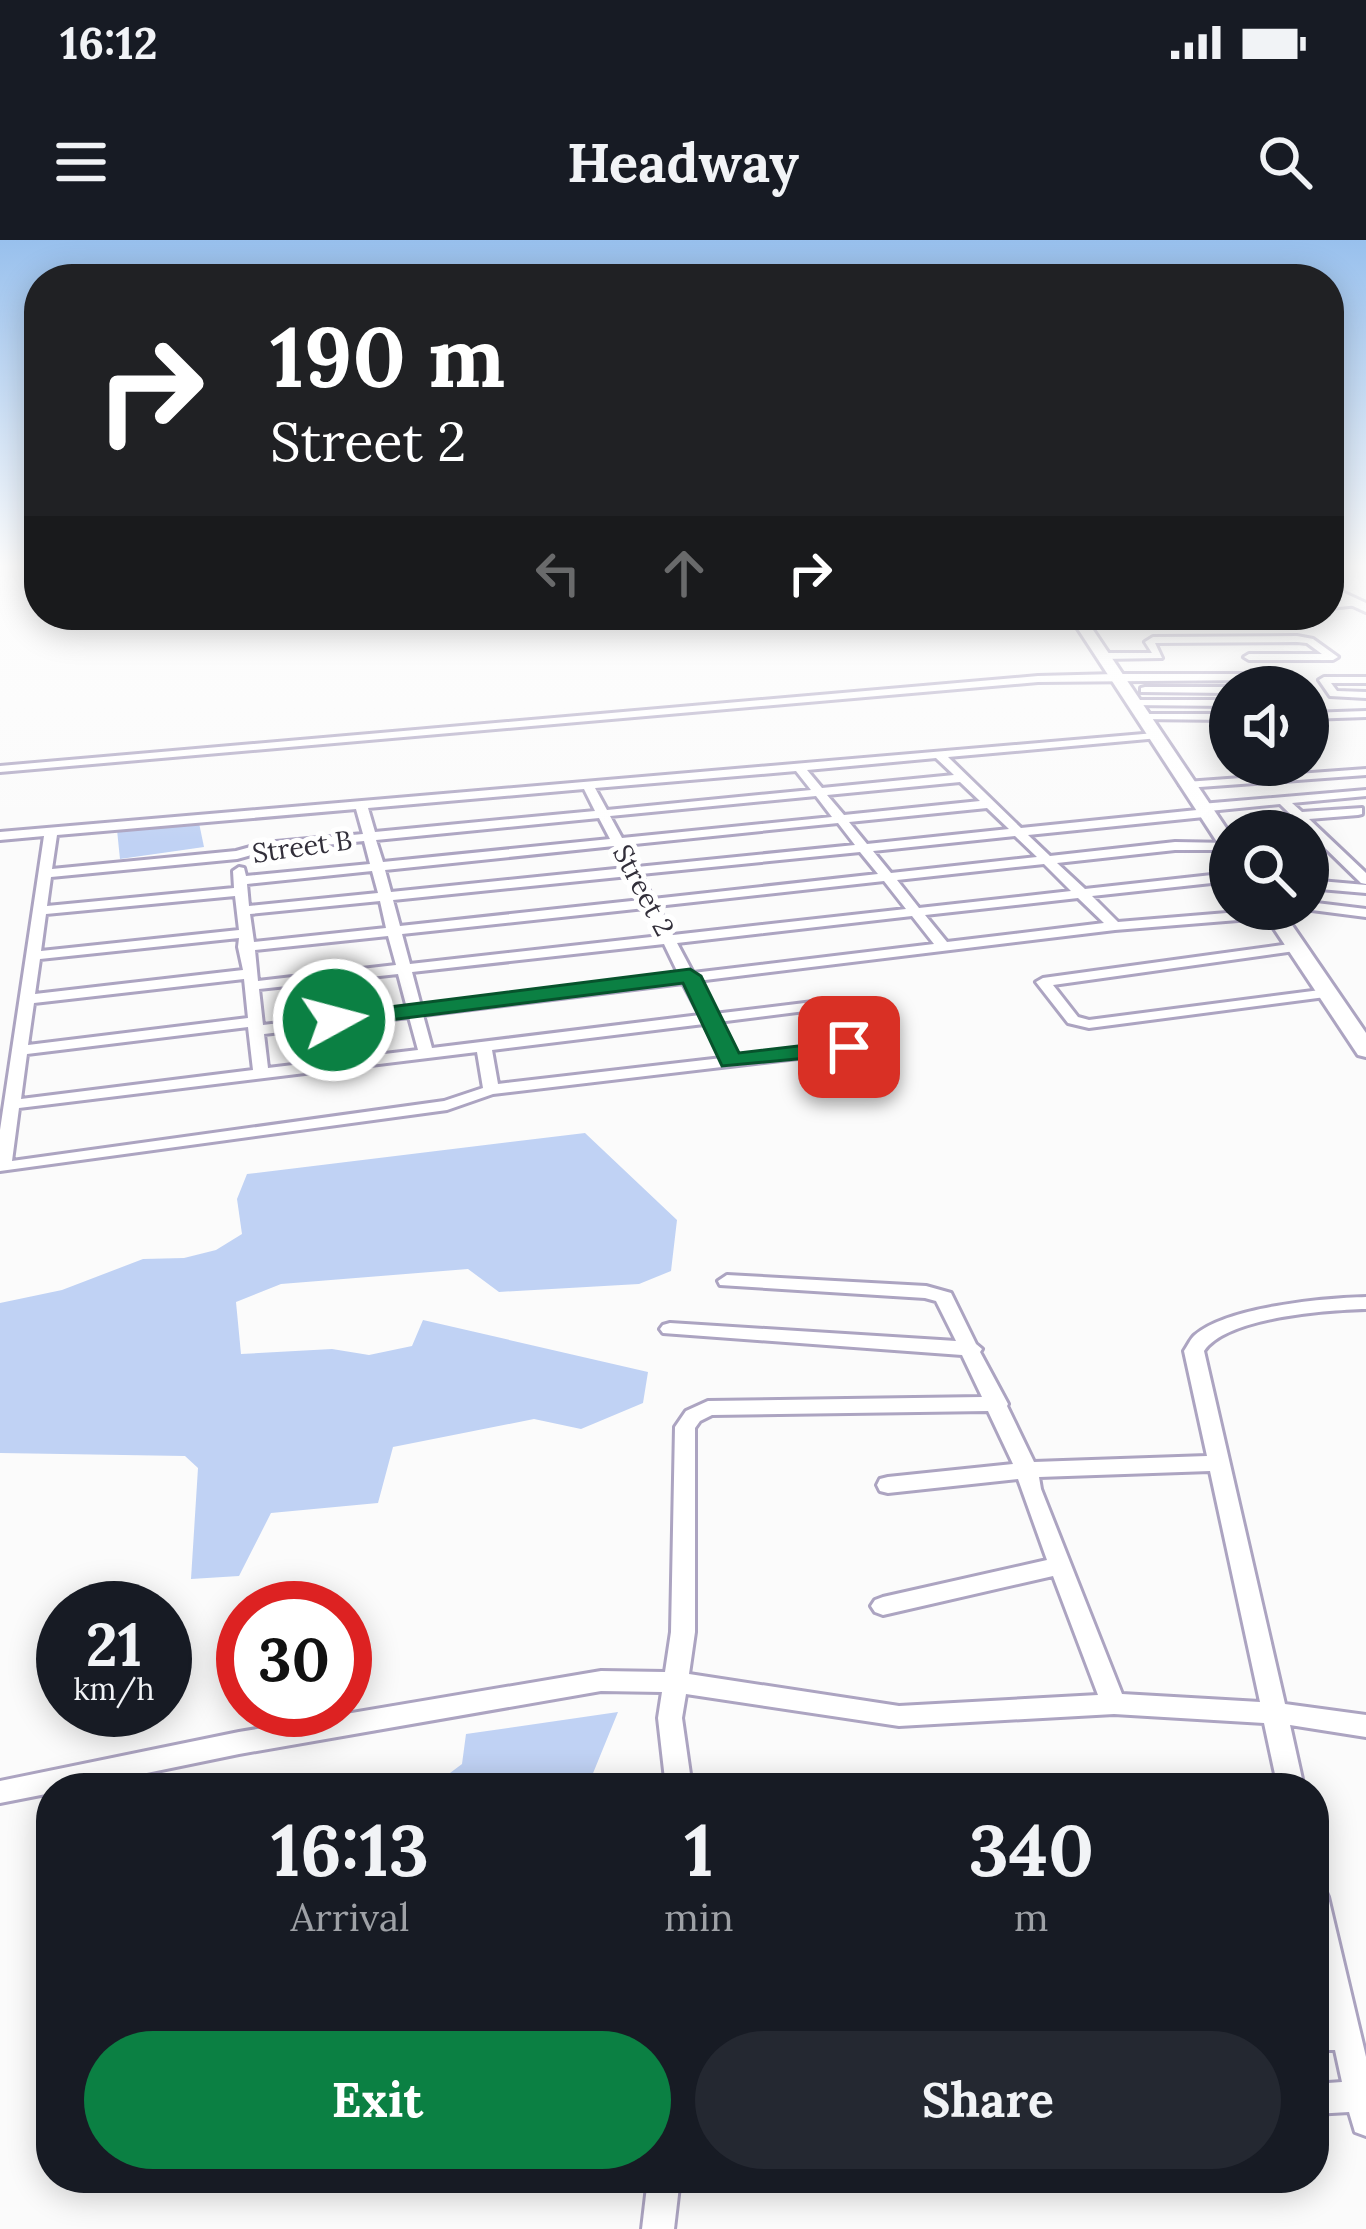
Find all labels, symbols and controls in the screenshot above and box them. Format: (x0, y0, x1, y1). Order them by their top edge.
text: 16:12 (60, 14, 158, 71)
text: Headway (567, 128, 799, 197)
icon: menu (48, 129, 114, 195)
icon: search (1252, 129, 1318, 195)
text: 190 m (270, 302, 505, 410)
icon: right (72, 312, 228, 468)
text: Street 2 (270, 407, 466, 476)
icon: left (525, 540, 591, 606)
icon: ahead (651, 540, 717, 606)
icon: right (777, 540, 843, 606)
map controls (1209, 666, 1329, 930)
button: sound (1209, 666, 1329, 786)
button: search (1209, 810, 1329, 930)
street label: Street B (250, 822, 354, 870)
street label: Street 2 (606, 839, 682, 941)
position arrow (271, 957, 397, 1083)
pin (798, 996, 900, 1098)
icon: arrive (816, 1014, 882, 1080)
speed limit sign: 30 (216, 1581, 372, 1737)
text: 21 (86, 1606, 142, 1682)
text: km/h (73, 1670, 155, 1708)
text: 16:13 (271, 1804, 429, 1896)
text: 1 (684, 1804, 713, 1896)
text: 340 (969, 1804, 1094, 1896)
text: Arrival (290, 1892, 410, 1942)
text: min (664, 1892, 734, 1942)
text: m (1014, 1892, 1049, 1942)
button: Exit (84, 2031, 671, 2169)
button: Share (695, 2031, 1281, 2169)

